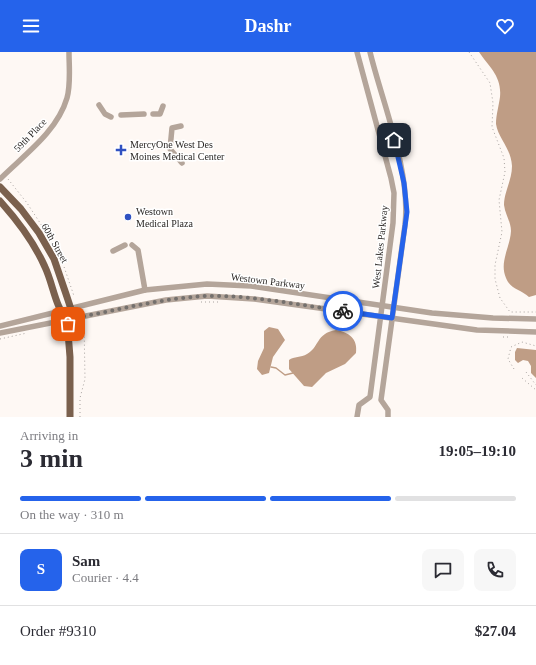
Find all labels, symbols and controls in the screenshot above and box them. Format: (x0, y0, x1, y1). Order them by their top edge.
icon: menu (20, 15, 42, 37)
icon: heart (494, 15, 516, 37)
text: Dashr (244, 16, 292, 36)
street label: 59th Place (11, 116, 49, 154)
pin (377, 123, 411, 157)
icon: home (383, 129, 405, 151)
place label: MercyOne West Des Moines Medical Center (130, 139, 225, 162)
marker: MercyOne West Des Moines Medical Center (115, 144, 127, 156)
street label: West Lakes Parkway (370, 205, 390, 289)
place label: Westown Medical Plaza (136, 206, 193, 229)
marker: Westown Medical Plaza (123, 212, 133, 222)
street label: 60th Street (40, 221, 70, 265)
street label: Westown Parkway (230, 271, 306, 291)
courier (323, 291, 363, 331)
icon: bike (332, 300, 354, 322)
pin (51, 307, 85, 341)
icon: bag (57, 313, 79, 335)
text: Arriving in (20, 428, 78, 443)
text: 19:05–19:10 (439, 443, 516, 459)
text: 3 min (20, 444, 83, 473)
text: On the way · 310 m (20, 507, 124, 522)
button: chat (422, 549, 464, 591)
button: phone (474, 549, 516, 591)
text: Sam (72, 553, 100, 569)
text: S (37, 561, 45, 577)
text: Courier · 4.4 (72, 570, 139, 585)
text: Order #9310 (20, 623, 96, 639)
text: $27.04 (475, 623, 516, 639)

